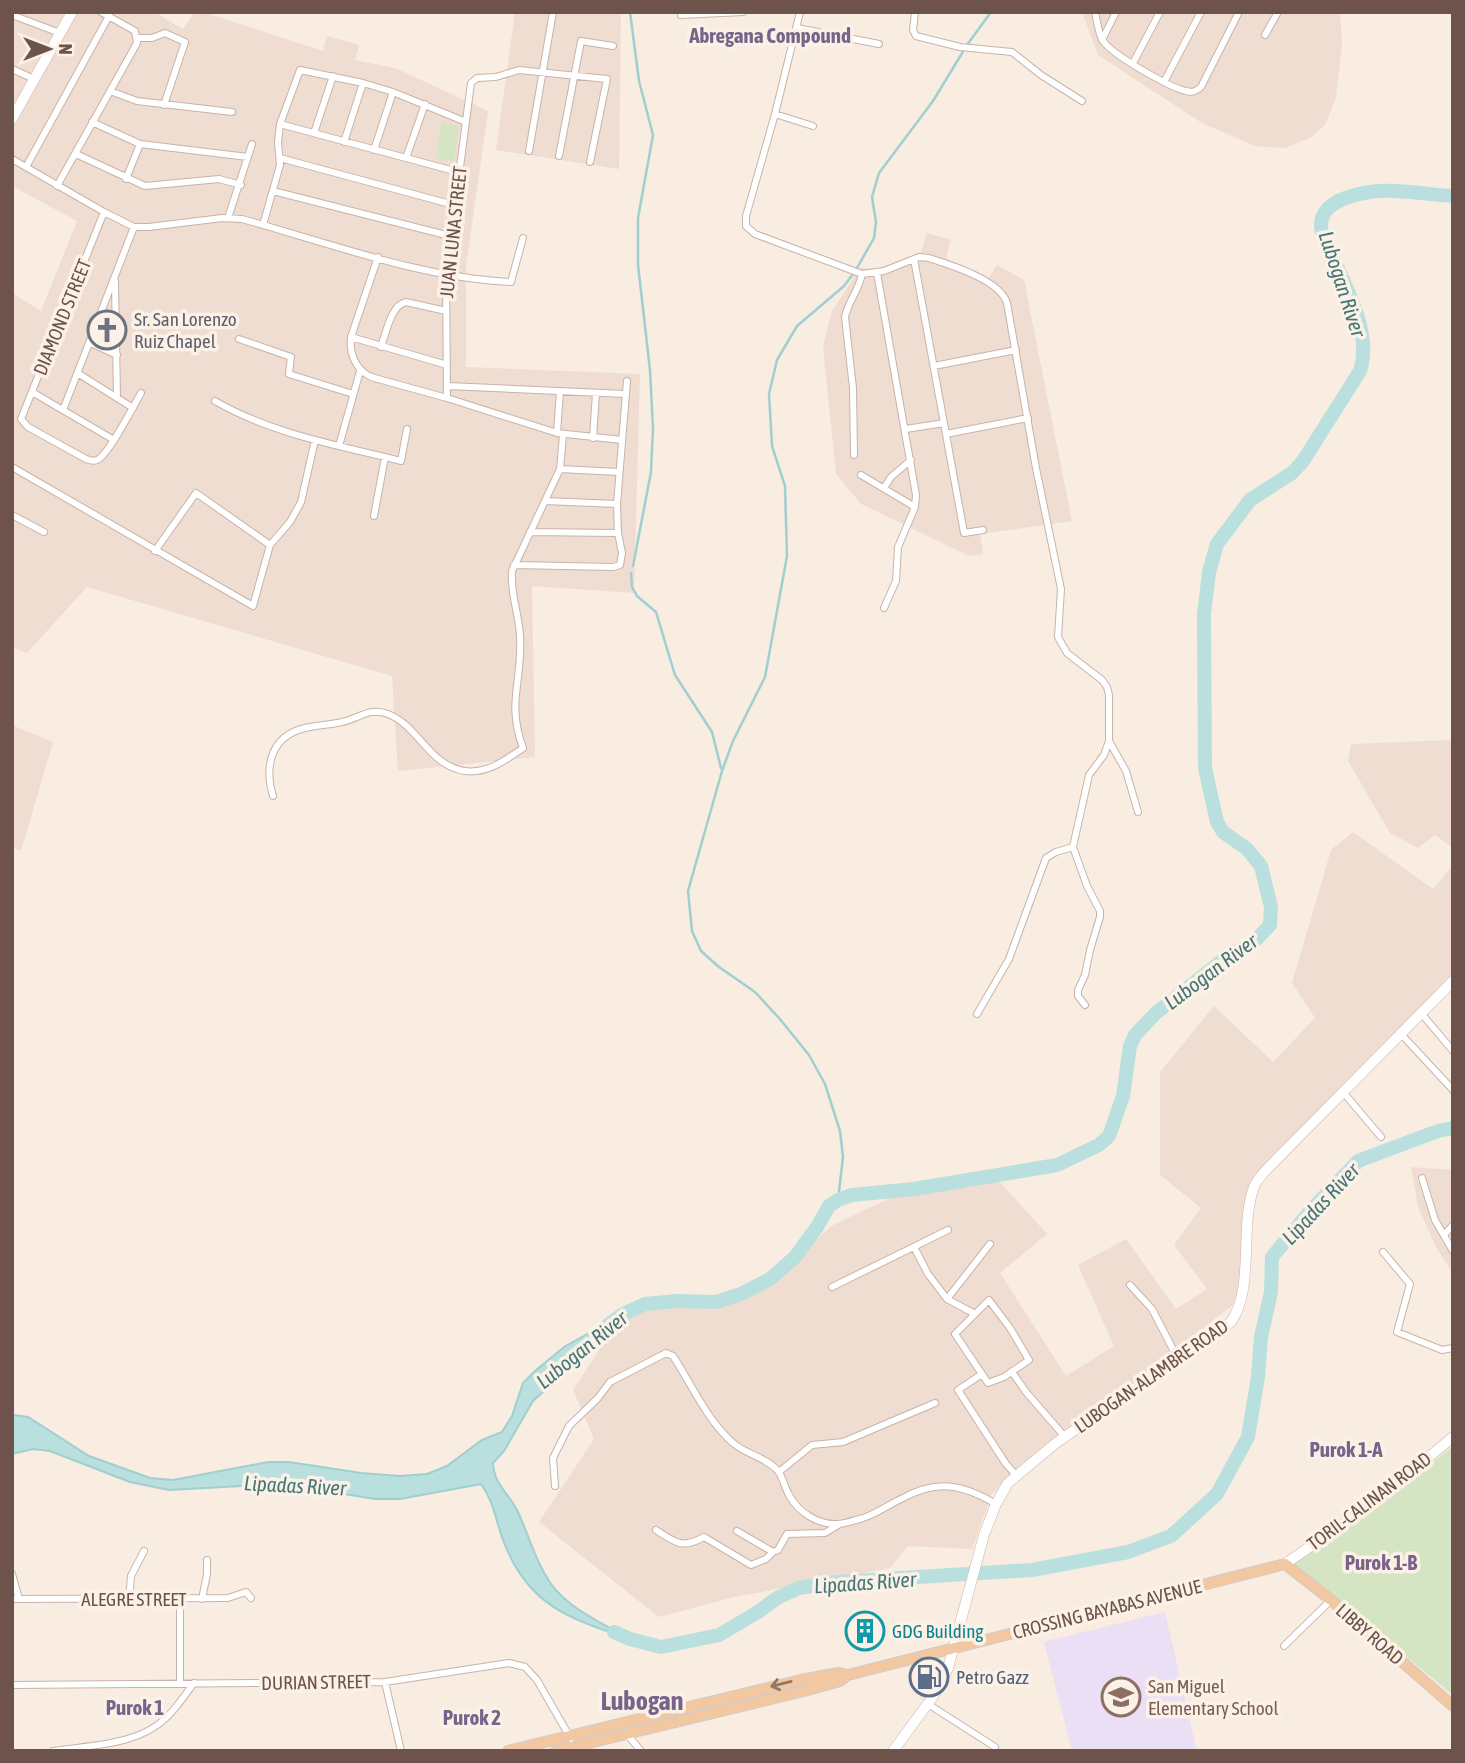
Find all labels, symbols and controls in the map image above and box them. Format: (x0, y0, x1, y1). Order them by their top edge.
north arrow (14, 14, 84, 84)
district label: Abregana Compound (688, 23, 851, 47)
text: N (55, 43, 77, 55)
street label: JUAN LUNA STREET (435, 164, 471, 299)
water label: Lubogan River (1315, 228, 1372, 340)
street label: DIAMOND STREET (29, 255, 96, 378)
place label: Sr. San Lorenzo Ruiz Chapel (134, 308, 237, 352)
church icon: Sr. San Lorenzo Ruiz Chapel (86, 309, 128, 351)
water label: Lubogan River (1159, 928, 1262, 1014)
water label: Lipadas River (1277, 1157, 1364, 1249)
water label: Lubogan River (531, 1305, 632, 1393)
street label: LUBOGAN-ALAMBRE ROAD (1070, 1315, 1232, 1437)
district label: Purok 1-A (1310, 1437, 1383, 1461)
street label: TORIL-CALINAN ROAD (1303, 1447, 1435, 1555)
water label: Lipadas River (243, 1470, 348, 1500)
district label: Purok 1-B (1345, 1550, 1417, 1574)
water label: Lipadas River (813, 1566, 918, 1598)
street label: CROSSING BAYABAS AVENUE (1010, 1575, 1204, 1643)
street label: ALEGRE STREET (81, 1588, 187, 1610)
street label: LIBBY ROAD (1332, 1599, 1408, 1669)
building icon: GDG Building (844, 1610, 886, 1652)
place label: GDG Building (892, 1620, 984, 1642)
fuel station icon: Petro Gazz (908, 1656, 950, 1698)
place label: Petro Gazz (956, 1666, 1029, 1688)
street label: DURIAN STREET (261, 1670, 372, 1694)
place label: San Miguel Elementary School (1148, 1675, 1279, 1719)
school or university icon: San Miguel Elementary School (1100, 1676, 1142, 1718)
one-way arrow (771, 1679, 793, 1692)
district label: Lubogan (601, 1686, 683, 1716)
district label: Purok 1 (106, 1695, 164, 1719)
district label: Purok 2 (443, 1705, 501, 1729)

